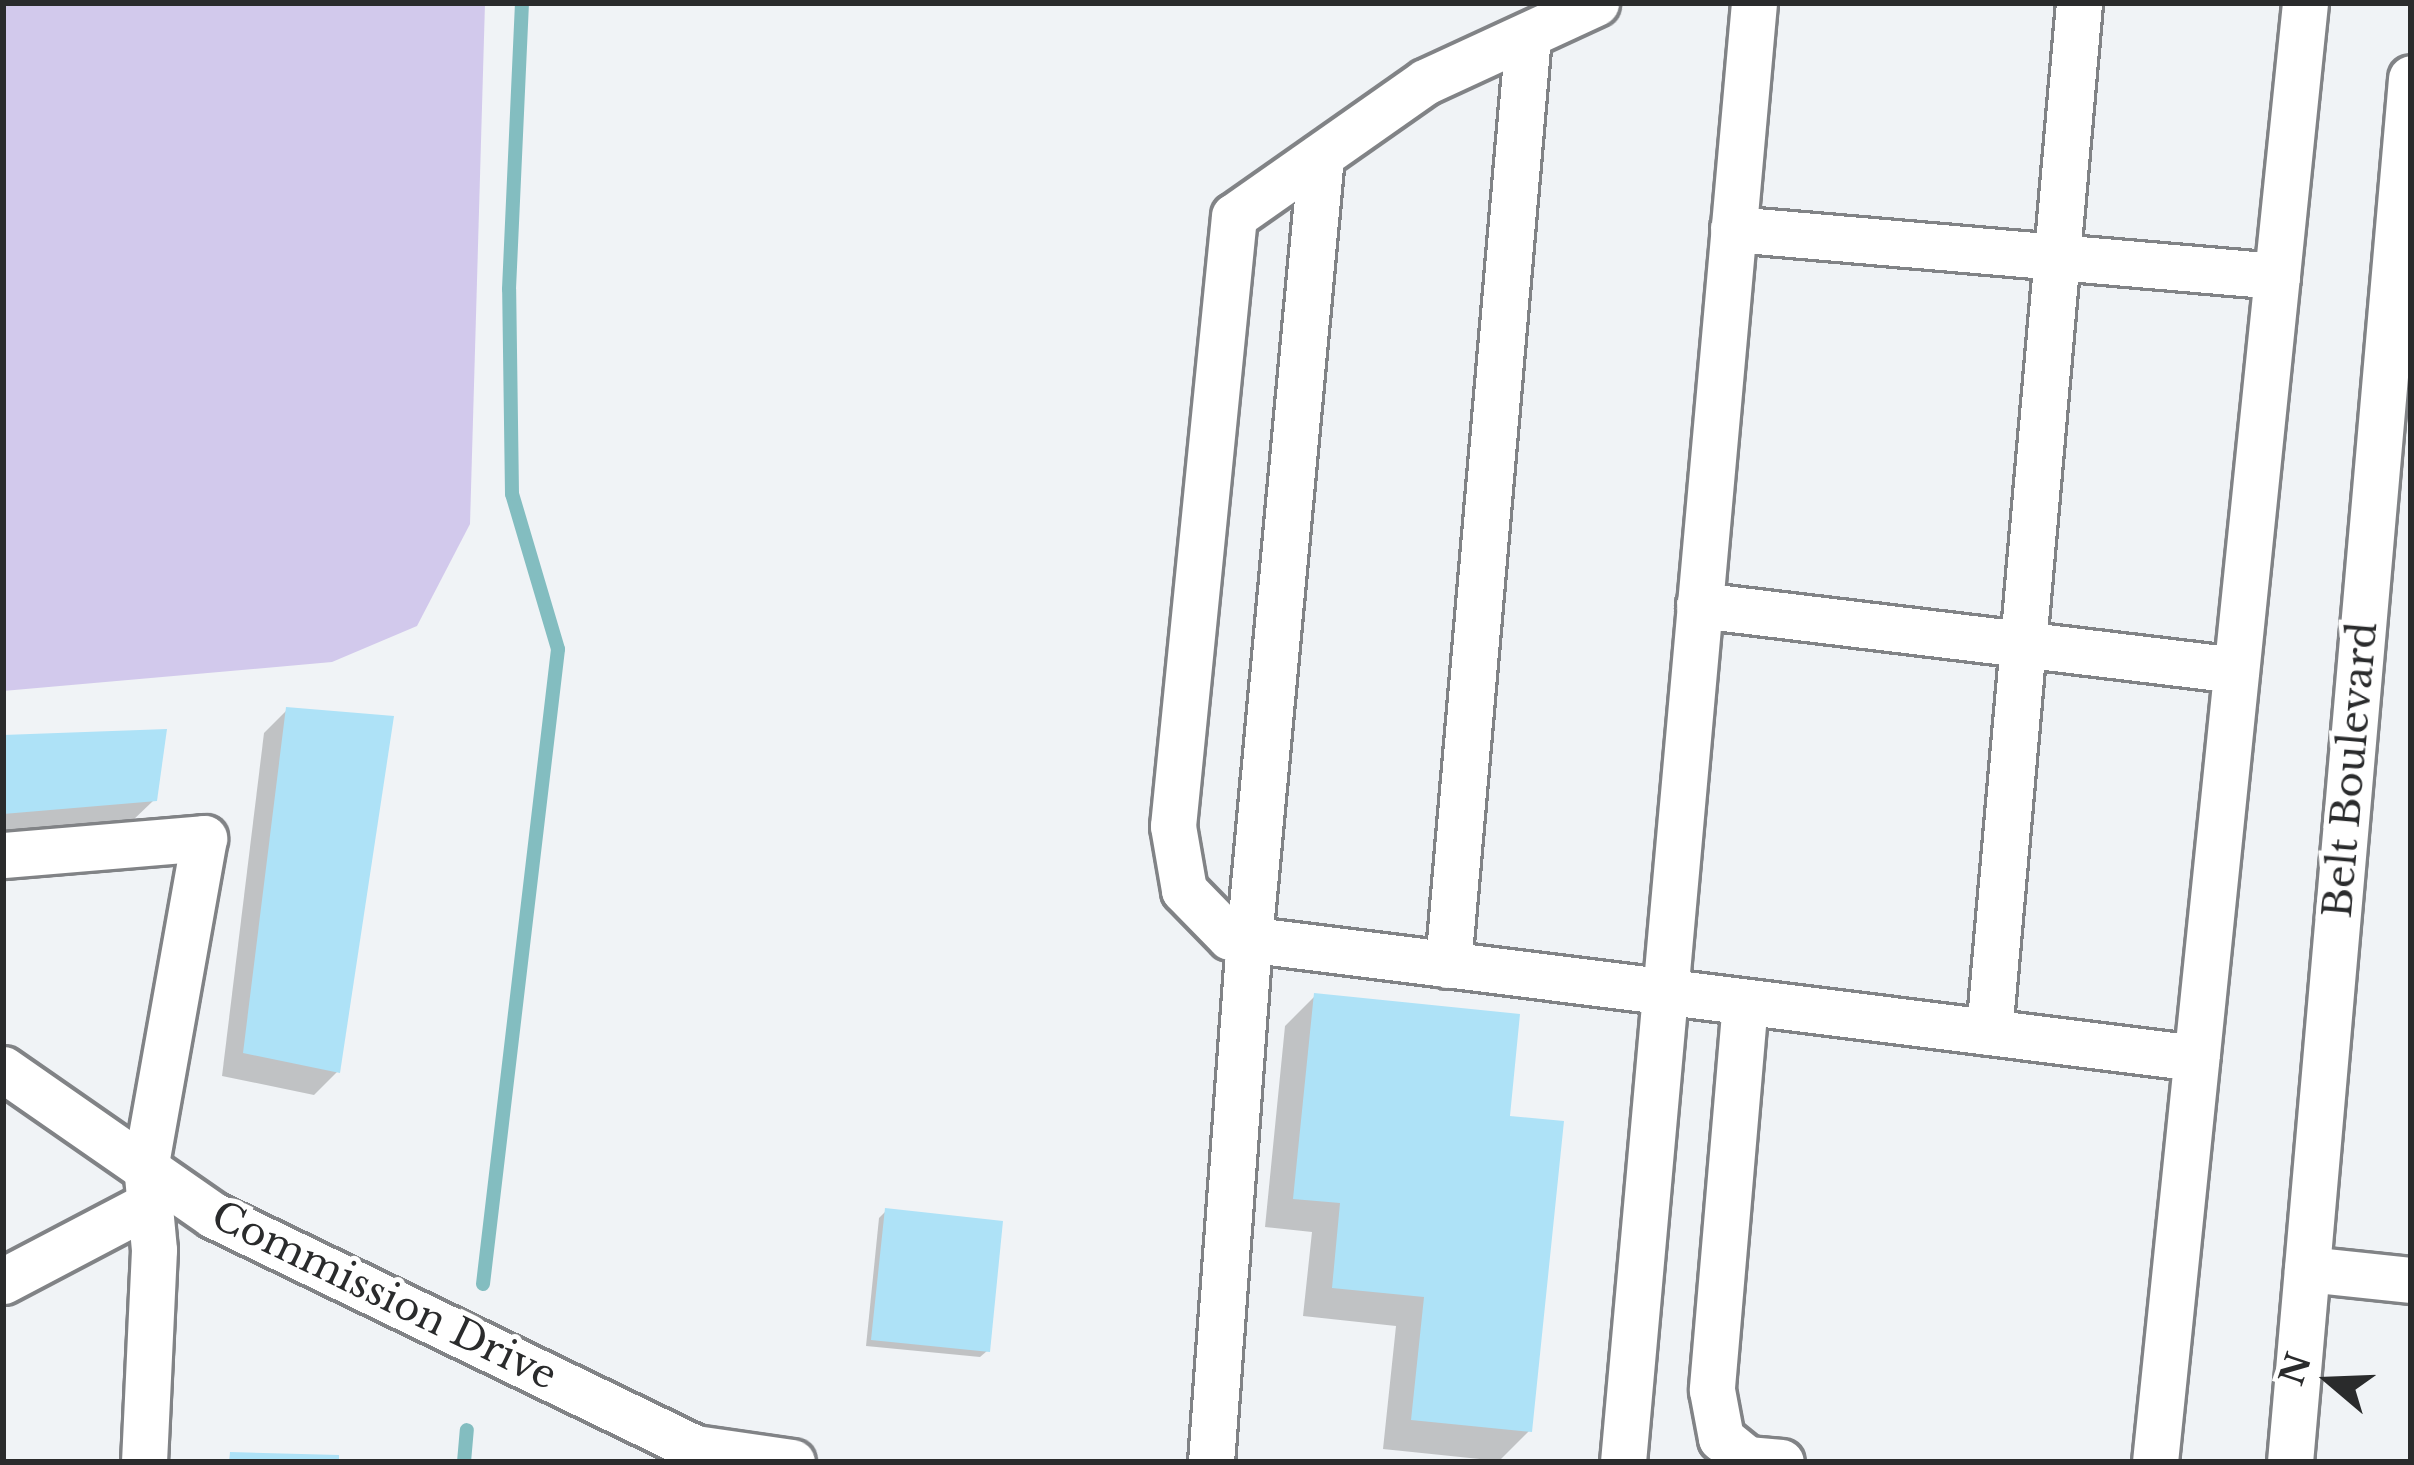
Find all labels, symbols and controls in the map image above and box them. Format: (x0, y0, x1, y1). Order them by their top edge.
street label: Belt Boulevard (2315, 620, 2387, 920)
street label: Commission Drive (204, 1192, 564, 1400)
north arrow (2270, 1321, 2390, 1441)
text: N (2271, 1348, 2320, 1390)

